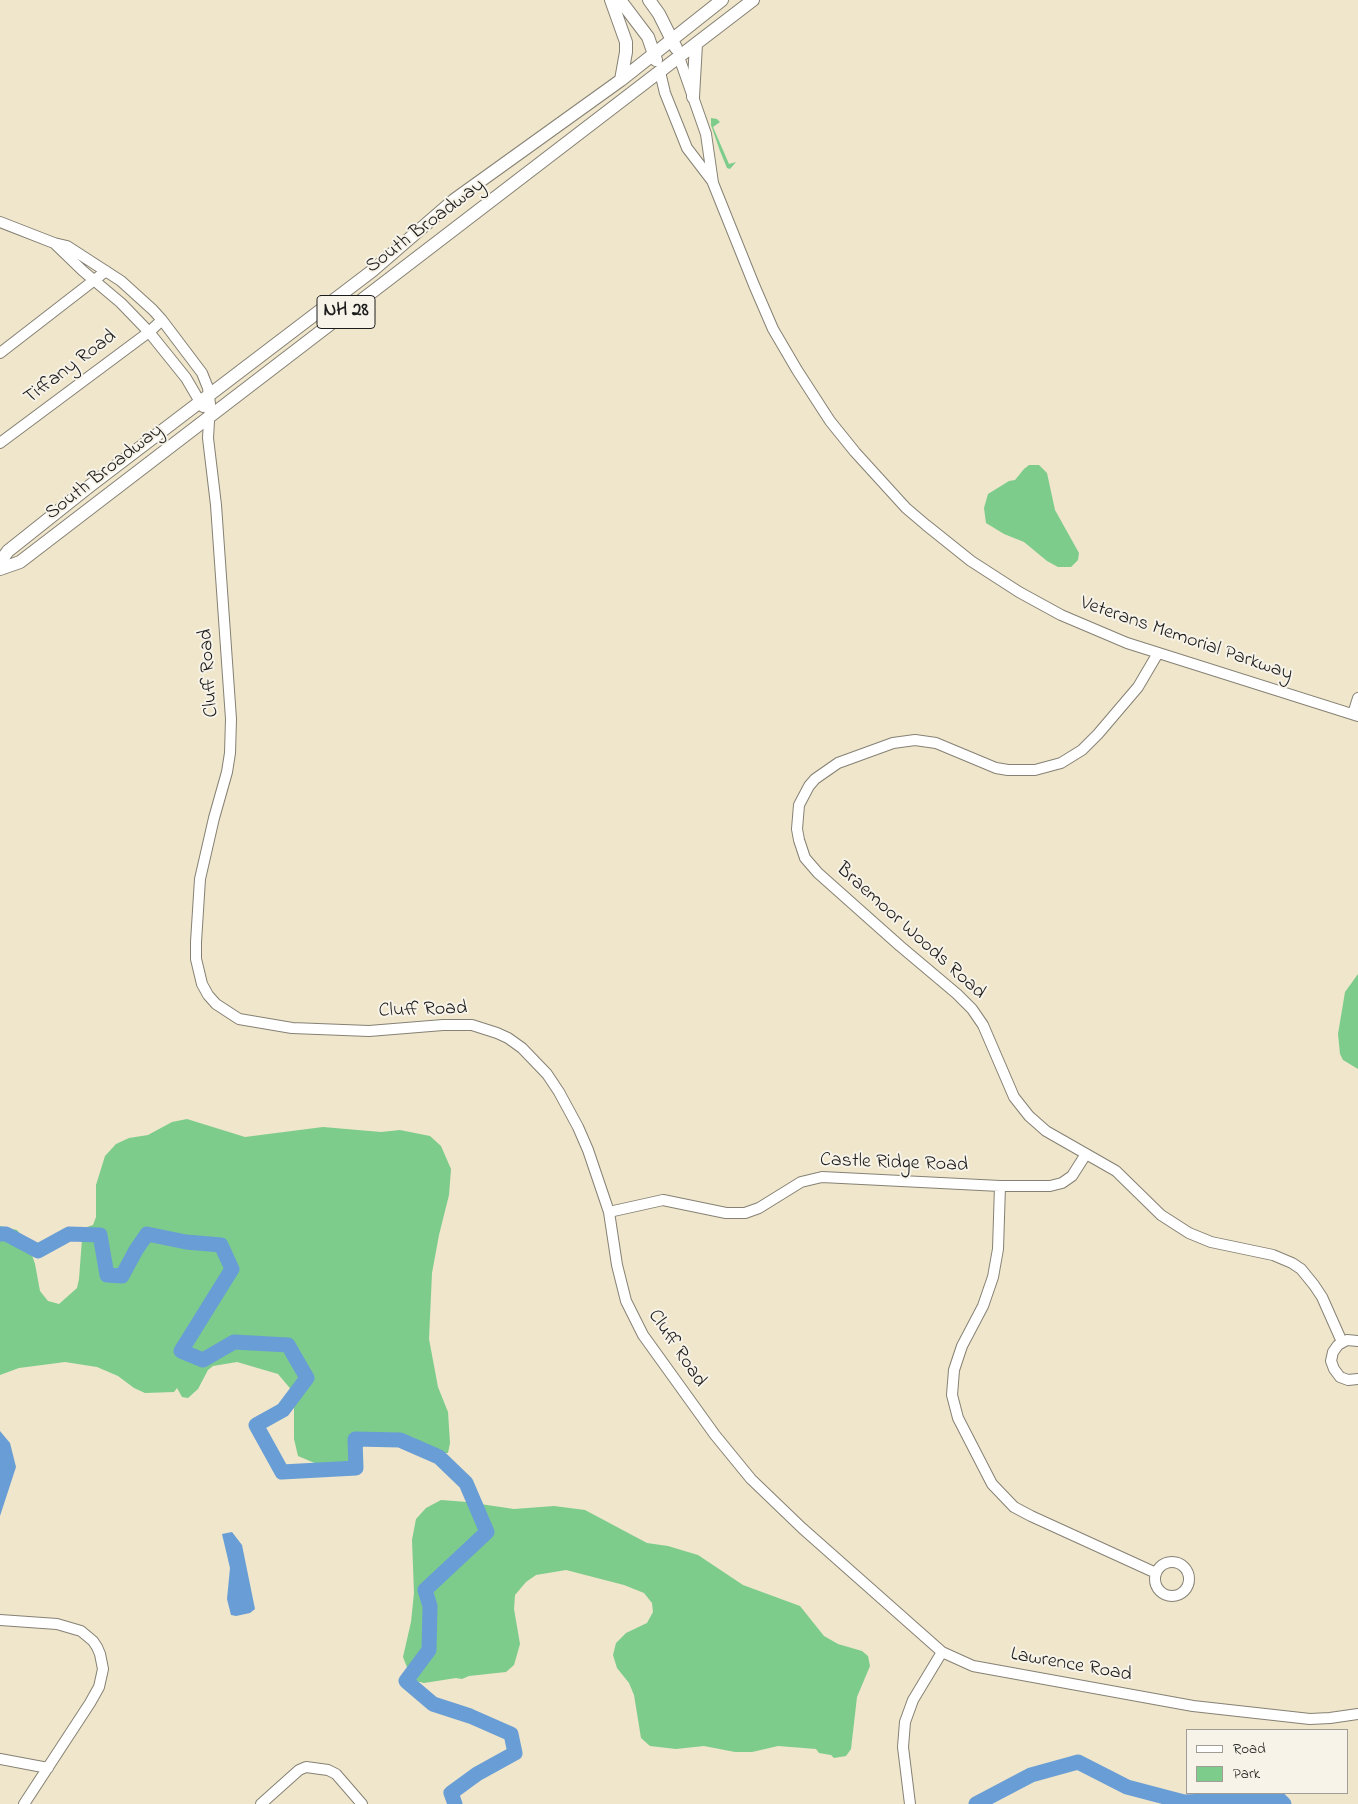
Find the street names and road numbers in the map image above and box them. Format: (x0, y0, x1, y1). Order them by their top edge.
street label: South Broadway (362, 174, 490, 280)
road number: NH 28 (317, 296, 375, 328)
street label: Tiffany Road (20, 325, 122, 411)
street label: South Broadway (41, 420, 169, 526)
street label: Veterans Memorial Parkway (1077, 592, 1295, 688)
street label: Cluff Road (195, 628, 225, 718)
street label: Braemoor Woods Road (830, 858, 990, 1006)
street label: Cluff Road (378, 997, 468, 1025)
street label: Castle Ridge Road (819, 1149, 969, 1179)
street label: Cluff Road (641, 1306, 711, 1392)
street label: Lawrence Road (1009, 1644, 1133, 1688)

